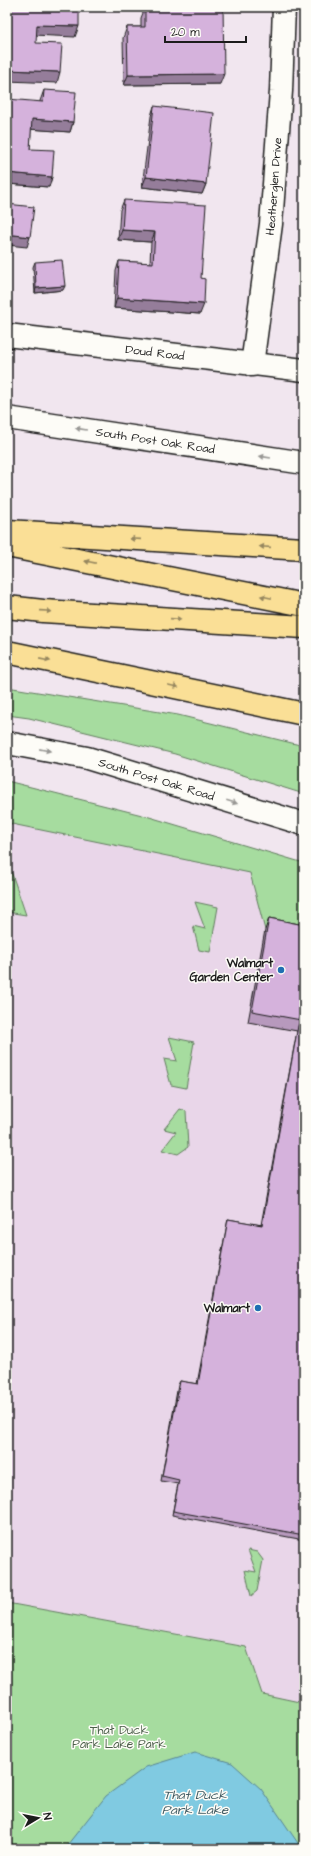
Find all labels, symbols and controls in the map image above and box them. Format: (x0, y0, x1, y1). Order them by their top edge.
scale bar (165, 18, 246, 44)
text: 20 m (171, 24, 200, 41)
street label: Heatherglen Drive (262, 136, 287, 236)
street label: Doud Road (125, 341, 185, 365)
street label: South Post Oak Road (95, 424, 216, 458)
one-way arrow (75, 426, 88, 432)
one-way arrow (259, 454, 271, 460)
one-way arrow (129, 535, 141, 542)
one-way arrow (259, 543, 271, 550)
one-way arrow (84, 559, 97, 565)
one-way arrow (260, 594, 272, 600)
one-way arrow (40, 608, 52, 615)
one-way arrow (170, 616, 182, 623)
one-way arrow (39, 657, 51, 663)
one-way arrow (166, 683, 179, 689)
one-way arrow (39, 748, 51, 754)
street label: South Post Oak Road (96, 754, 216, 805)
one-way arrow (226, 799, 238, 805)
place label: Walmart Garden Center (190, 955, 273, 986)
marker: Walmart Garden Center (276, 965, 286, 975)
place label: Walmart (203, 1300, 250, 1317)
marker: Walmart (253, 1303, 263, 1313)
park label: That Duck Park Lake Park (72, 1722, 166, 1753)
water label: That Duck Park Lake (162, 1786, 229, 1819)
north arrow (18, 1798, 58, 1838)
text: N (39, 1812, 55, 1821)

